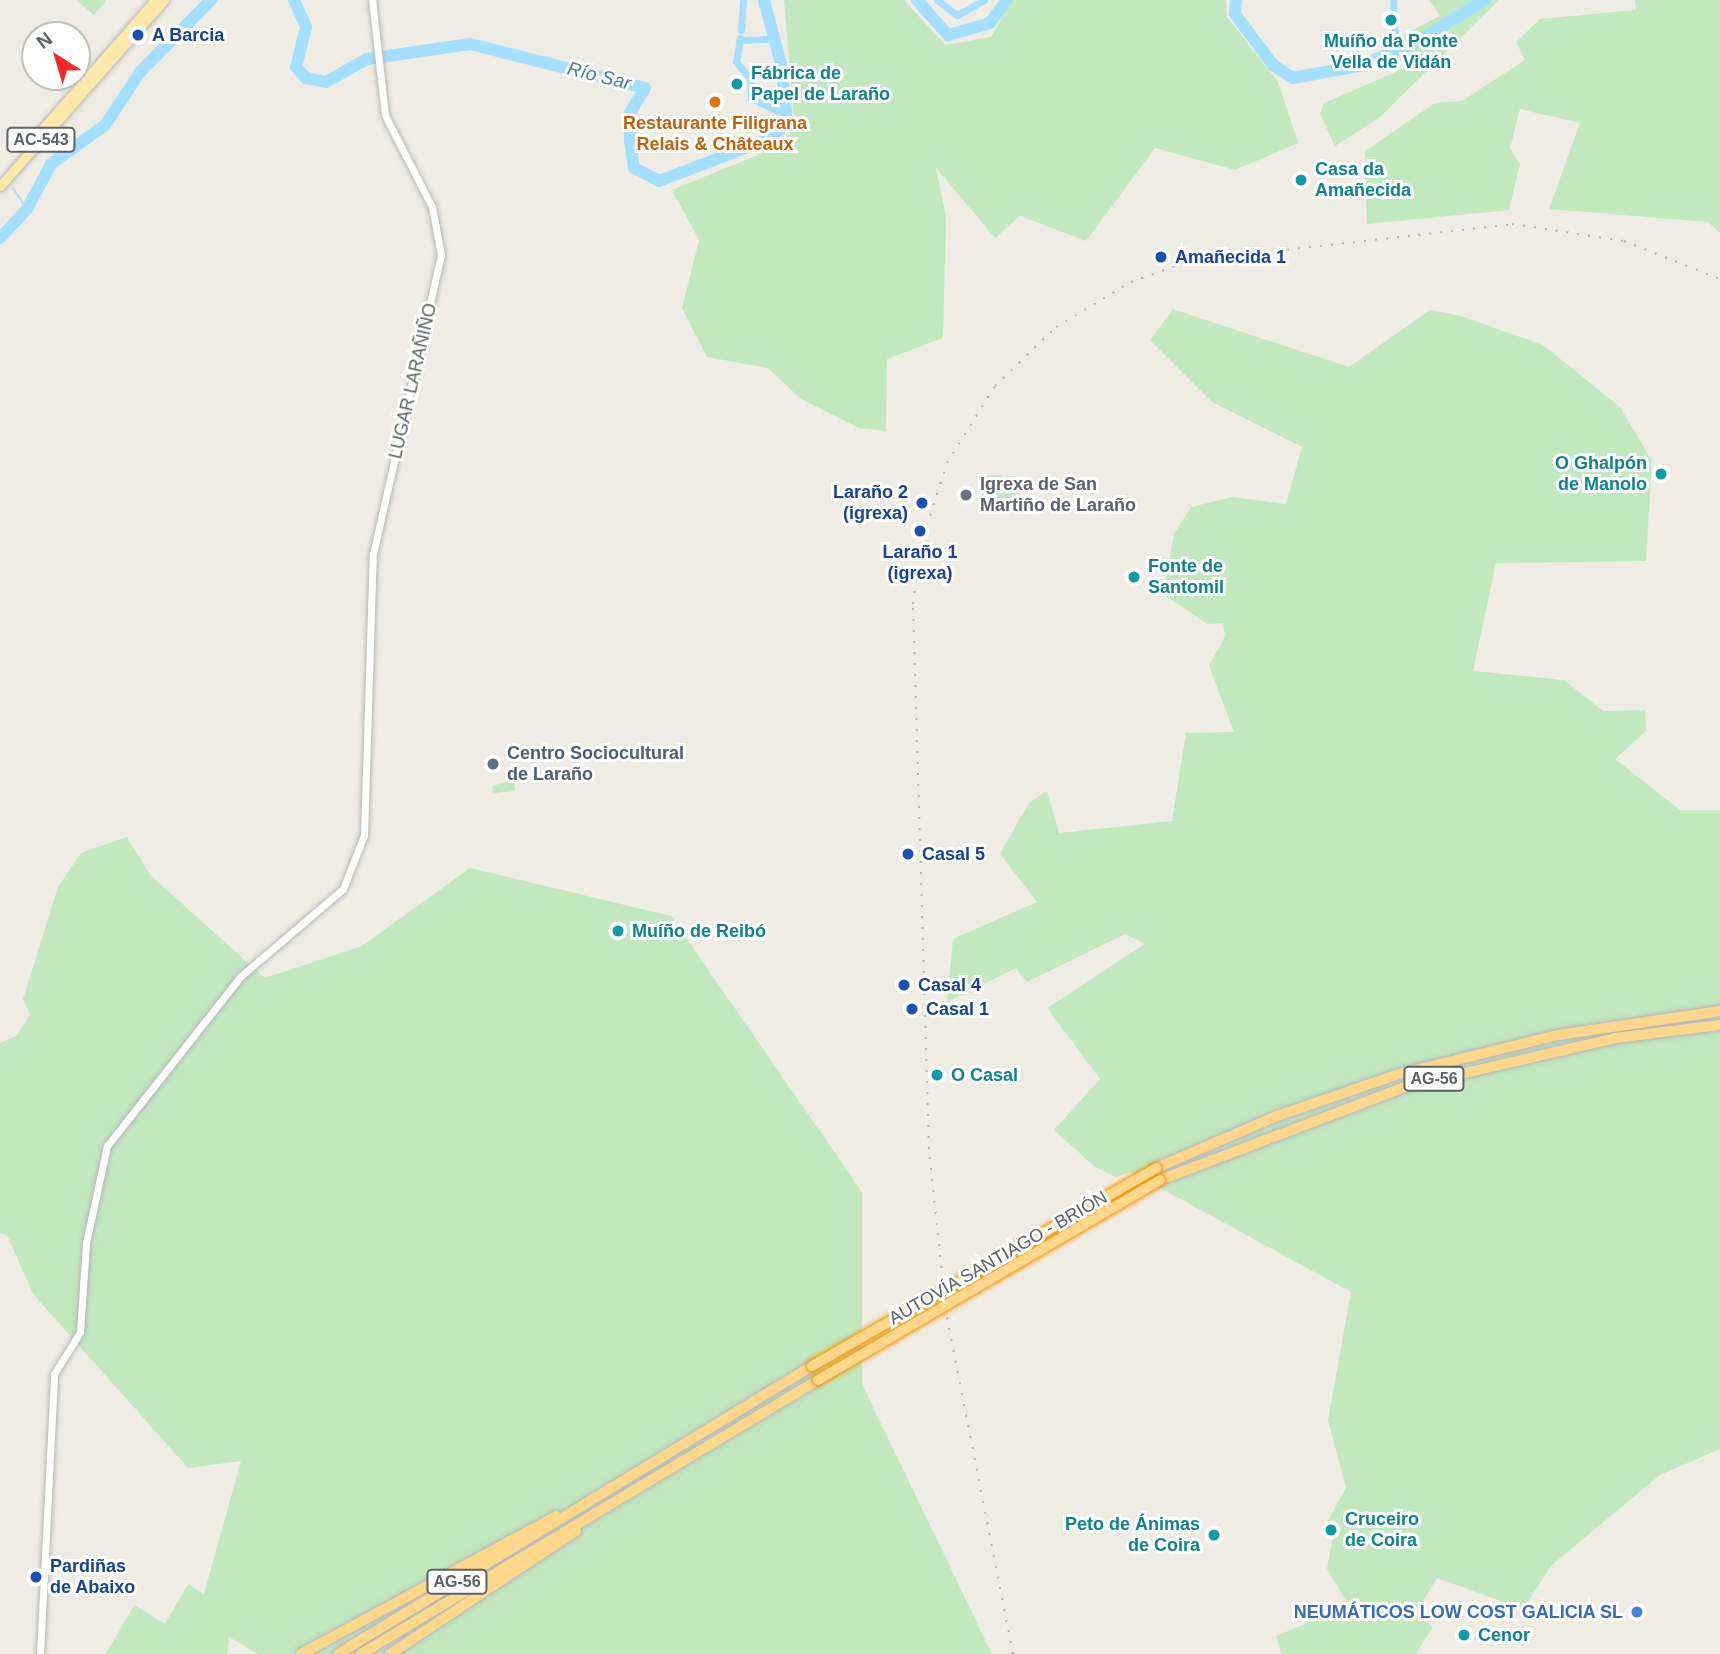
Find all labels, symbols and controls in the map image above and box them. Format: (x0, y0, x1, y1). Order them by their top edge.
marker: Muíño da Ponte Vella de Vidán (1383, 12, 1399, 28)
north arrow (21, 21, 91, 91)
place label: A Barcia (152, 24, 225, 46)
marker: A Barcia (130, 27, 146, 43)
text: N (32, 28, 56, 53)
place label: Muíño da Ponte Vella de Vidán (1324, 31, 1458, 74)
water label: Río Sar (565, 57, 633, 95)
place label: Fábrica de Papel de Laraño (751, 63, 890, 106)
marker: Fábrica de Papel de Laraño (729, 76, 745, 92)
marker: Restaurante Filigrana Relais & Châteaux (707, 94, 723, 110)
place label: Restaurante Filigrana Relais & Châteaux (623, 113, 807, 156)
road number: AC-543 (6, 128, 76, 152)
place label: Casa da Amañecida (1315, 159, 1411, 202)
marker: Casa da Amañecida (1293, 172, 1309, 188)
place label: Amañecida 1 (1175, 246, 1286, 268)
marker: Amañecida 1 (1153, 249, 1169, 265)
street label: LUGAR LARAÑIÑO (385, 301, 441, 461)
place label: O Ghalpón de Manolo (1555, 453, 1647, 496)
marker: O Ghalpón de Manolo (1653, 466, 1669, 482)
place label: Igrexa de San Martiño de Laraño (980, 474, 1136, 516)
place label: Laraño 2 (igrexa) (833, 482, 908, 524)
marker: Igrexa de San Martiño de Laraño (958, 487, 974, 503)
marker: Laraño 2 (igrexa) (914, 495, 930, 511)
marker: Laraño 1 (igrexa) (912, 523, 928, 539)
place label: Laraño 1 (igrexa) (882, 542, 958, 584)
place label: Fonte de Santomil (1148, 556, 1224, 598)
marker: Fonte de Santomil (1126, 569, 1142, 585)
place label: Centro Sociocultural de Laraño (507, 743, 684, 786)
marker: Centro Sociocultural de Laraño (485, 756, 501, 772)
place label: Casal 5 (922, 843, 985, 865)
marker: Casal 5 (900, 846, 916, 862)
place label: Muíño de Reibó (632, 920, 766, 942)
marker: Muíño de Reibó (610, 923, 626, 939)
place label: Casal 4 (918, 974, 981, 996)
marker: Casal 4 (896, 977, 912, 993)
place label: Casal 1 (926, 998, 989, 1020)
marker: Casal 1 (904, 1001, 920, 1017)
place label: O Casal (951, 1064, 1018, 1086)
road number: AG-56 (1402, 1066, 1466, 1092)
marker: O Casal (929, 1067, 945, 1083)
street label: AUTOVÍA SANTIAGO - BRIÓN (884, 1186, 1112, 1330)
place label: Cruceiro de Coira (1345, 1509, 1419, 1552)
place label: Peto de Ánimas de Coira (1065, 1514, 1200, 1556)
marker: Cruceiro de Coira (1323, 1522, 1339, 1538)
marker: Peto de Ánimas de Coira (1206, 1527, 1222, 1543)
place label: Pardiñas de Abaixo (50, 1556, 136, 1598)
marker: Pardiñas de Abaixo (28, 1569, 44, 1585)
road number: AG-56 (426, 1570, 489, 1594)
place label: NEUMÁTICOS LOW COST GALICIA SL (1293, 1601, 1623, 1623)
marker: NEUMÁTICOS LOW COST GALICIA SL (1629, 1604, 1645, 1620)
place label: Cenor (1478, 1624, 1530, 1646)
marker: Cenor (1456, 1627, 1472, 1643)

